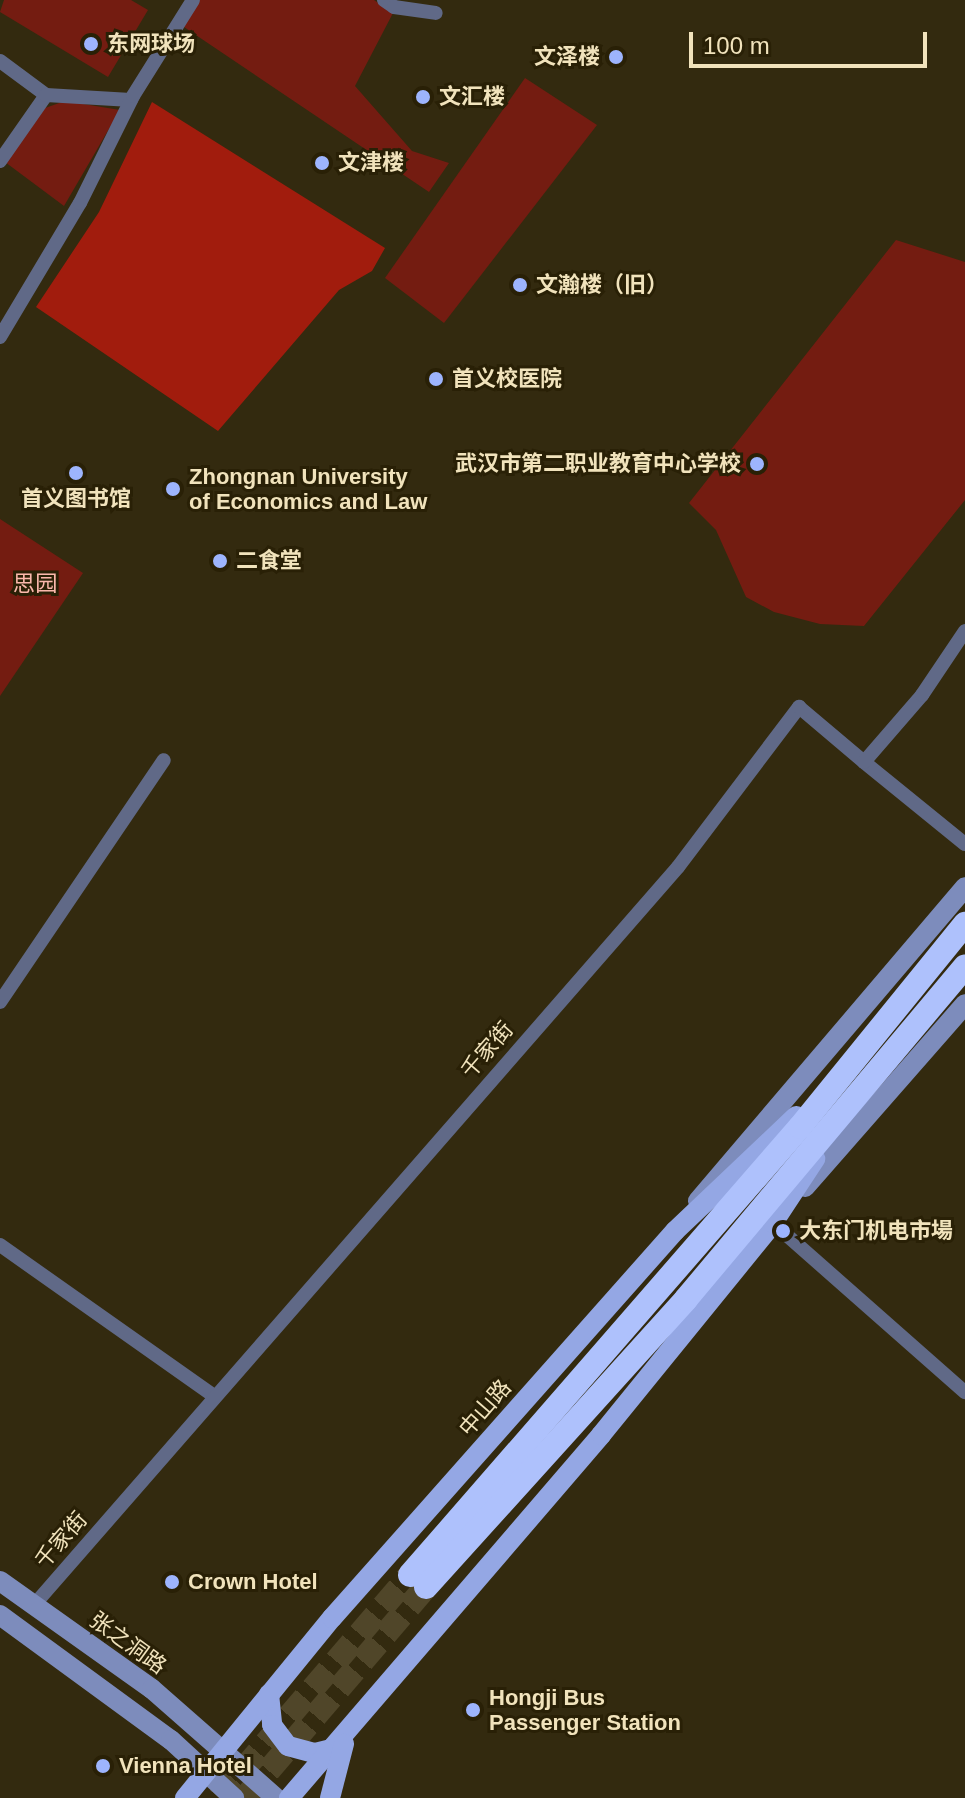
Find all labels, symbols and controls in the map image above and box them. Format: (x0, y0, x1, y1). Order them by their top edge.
scale bar (693, 16, 931, 66)
place label: 东网球场 (107, 31, 195, 57)
text: 100 m (703, 32, 770, 59)
marker: 东网球场 (82, 35, 100, 53)
place label: 文泽楼 (534, 44, 600, 70)
marker: 文泽楼 (607, 48, 625, 66)
place label: 文汇楼 (439, 84, 505, 110)
marker: 文汇楼 (414, 88, 432, 106)
place label: 文津楼 (338, 150, 404, 176)
marker: 文津楼 (313, 154, 331, 172)
place label: 文瀚楼（旧） (536, 272, 668, 298)
marker: 文瀚楼（旧） (511, 276, 529, 294)
place label: 首义校医院 (452, 366, 562, 392)
marker: 首义校医院 (427, 370, 445, 388)
place label: 武汉市第二职业教育中心学校 (455, 451, 741, 477)
marker: 武汉市第二职业教育中心学校 (748, 455, 766, 473)
place label: Zhongnan University of Economics and Law (189, 463, 427, 514)
marker: 首义图书馆 (67, 464, 85, 482)
marker: Zhongnan University of Economics and Law (164, 480, 182, 498)
place label: 首义图书馆 (21, 486, 131, 512)
place label: 二食堂 (236, 548, 302, 574)
marker: 二食堂 (211, 552, 229, 570)
park label: 思园 (13, 571, 57, 597)
street label: 千家街 (455, 1016, 519, 1084)
place label: 大东门机电市場 (799, 1218, 953, 1244)
marker: 大东门机电市場 (774, 1222, 792, 1240)
street label: 中山路 (453, 1374, 517, 1442)
street label: 千家街 (29, 1506, 93, 1574)
place label: Crown Hotel (188, 1569, 318, 1595)
marker: Crown Hotel (163, 1573, 181, 1591)
street label: 张之洞路 (85, 1606, 171, 1680)
place label: Hongji Bus Passenger Station (489, 1684, 681, 1736)
marker: Hongji Bus Passenger Station (464, 1701, 482, 1719)
place label: Vienna Hotel (119, 1753, 252, 1779)
marker: Vienna Hotel (94, 1757, 112, 1775)

